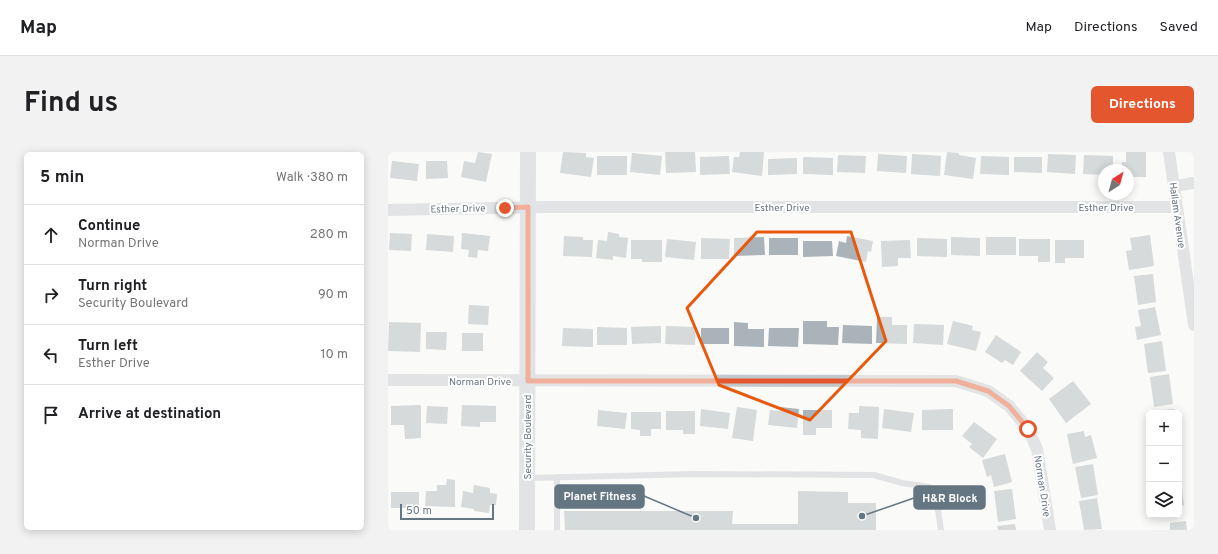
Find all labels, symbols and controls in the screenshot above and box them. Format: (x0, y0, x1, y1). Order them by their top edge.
text: Map (20, 16, 57, 40)
text: Map (1026, 19, 1052, 36)
text: Directions (1074, 19, 1138, 36)
text: Saved (1160, 19, 1198, 36)
text: Find us (24, 86, 118, 122)
button: Directions (1091, 86, 1194, 123)
north arrow (1098, 164, 1134, 200)
text: 5 min (40, 167, 84, 189)
text: Walk · 380 m (276, 170, 348, 186)
street label: Hallam Avenue (1165, 181, 1188, 249)
route end (496, 199, 514, 217)
street label: Esther Drive (754, 202, 810, 215)
street label: Esther Drive (1078, 202, 1134, 215)
street label: Esther Drive (430, 203, 486, 216)
text: Continue (78, 217, 140, 236)
icon: ahead (40, 224, 62, 246)
text: 280 m (310, 227, 348, 243)
text: Norman Drive (78, 236, 159, 252)
text: Turn right (78, 277, 147, 296)
icon: right (40, 284, 62, 306)
text: 90 m (318, 287, 348, 303)
text: Security Boulevard (78, 296, 188, 312)
text: Turn left (78, 337, 138, 356)
icon: left (40, 344, 62, 366)
text: 10 m (321, 347, 348, 363)
text: Esther Drive (78, 356, 150, 372)
street label: Norman Drive (449, 376, 511, 389)
street label: Security Boulevard (522, 395, 535, 479)
icon: arrive (40, 404, 62, 426)
text: Arrive at destination (78, 405, 221, 424)
map controls (1146, 410, 1182, 518)
button: + (1146, 410, 1182, 446)
route start (1019, 420, 1037, 438)
button: − (1146, 446, 1182, 482)
street label: Norman Drive (1030, 455, 1053, 518)
button: layers (1146, 482, 1182, 518)
callout: Planet Fitness (555, 485, 644, 508)
callout: H&R Block (914, 486, 985, 509)
text: Planet Fitness (564, 490, 636, 504)
text: H&R Block (922, 492, 978, 506)
scale bar (400, 502, 494, 521)
text: 50 m (406, 504, 432, 518)

